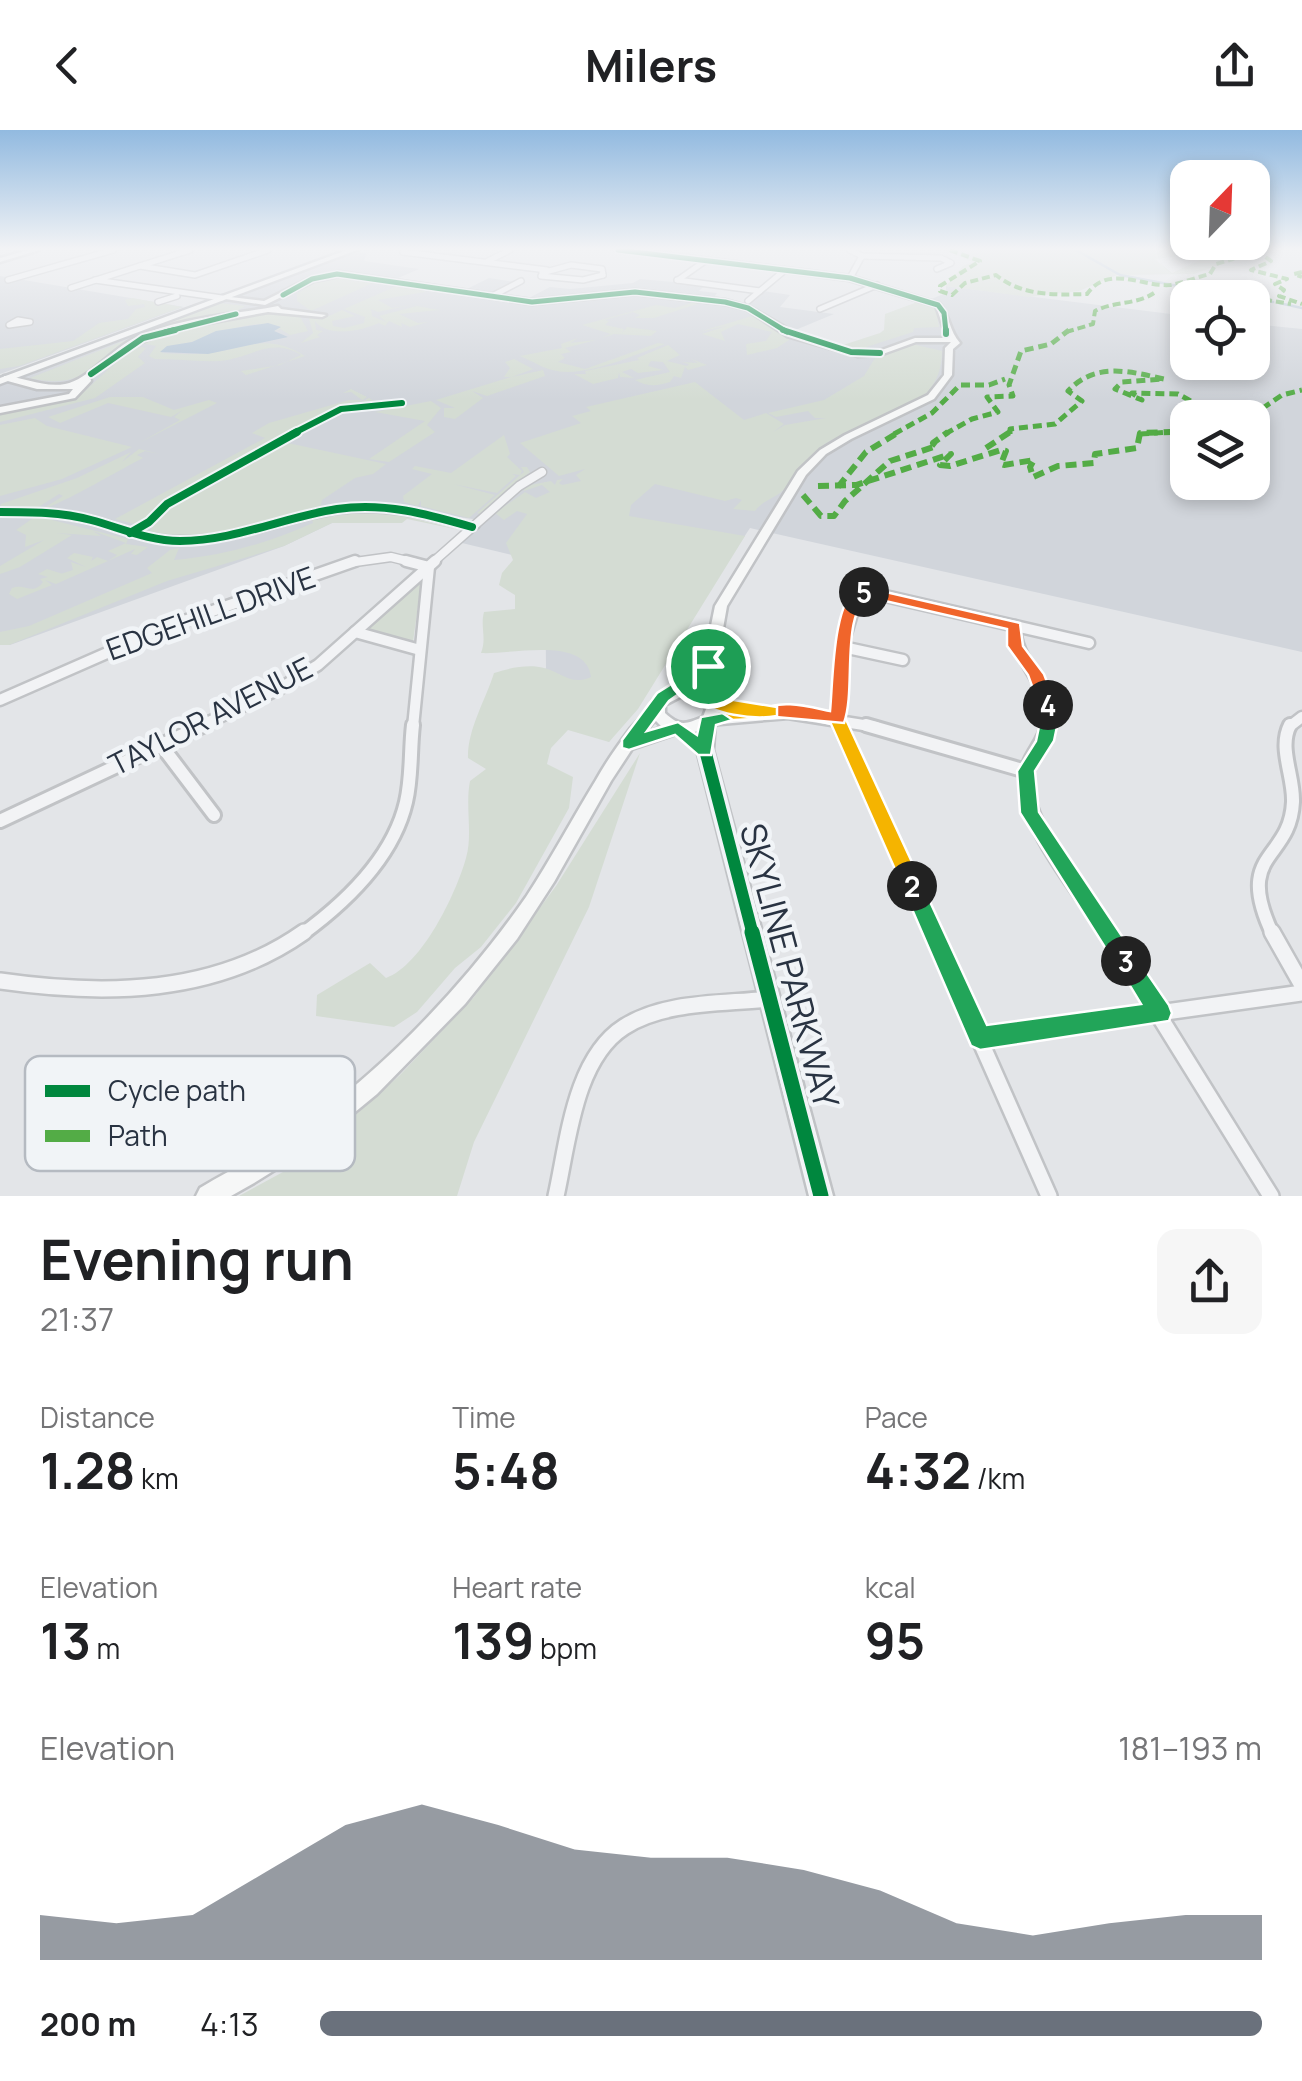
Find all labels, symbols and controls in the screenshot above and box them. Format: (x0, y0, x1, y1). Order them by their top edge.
text: Milers (585, 34, 717, 96)
icon: back (40, 38, 95, 93)
icon: share (1207, 38, 1262, 93)
north arrow (1170, 160, 1270, 260)
map controls (1170, 160, 1270, 500)
button: locate (1170, 280, 1270, 380)
button: layers (1170, 400, 1270, 500)
street label: EDGEHILL DRIVE (100, 556, 321, 669)
pin: 5 (839, 567, 889, 617)
text: 5 (856, 573, 872, 611)
pin (666, 624, 751, 709)
icon: arrive (681, 639, 736, 694)
street label: TAYLOR AVENUE (102, 647, 319, 785)
pin: 4 (1023, 680, 1073, 730)
text: 4 (1039, 686, 1057, 724)
street label: SKYLINE PARKWAY (729, 818, 851, 1114)
pin: 2 (887, 861, 937, 911)
text: 2 (904, 867, 920, 905)
pin: 3 (1101, 936, 1151, 986)
text: 3 (1118, 942, 1134, 980)
legend (25, 1056, 355, 1171)
text: Cycle path (108, 1071, 246, 1109)
text: Path (108, 1116, 168, 1154)
text: Evening run (40, 1221, 354, 1297)
button: share (1157, 1229, 1262, 1334)
text: 21:37 (40, 1297, 114, 1341)
text: Distance (40, 1398, 155, 1436)
text: Time (452, 1398, 516, 1436)
text: Pace (865, 1398, 928, 1436)
text: 1.28 (40, 1436, 135, 1504)
text: 5:48 (452, 1436, 560, 1504)
text: 4:32 (865, 1436, 971, 1504)
text: km (135, 1459, 179, 1497)
text: /km (971, 1459, 1025, 1497)
text: Elevation (40, 1568, 158, 1606)
text: Heart rate (452, 1568, 582, 1606)
text: kcal (865, 1568, 916, 1606)
text: 13 (40, 1606, 91, 1674)
text: 139 (452, 1606, 534, 1674)
text: 95 (865, 1606, 925, 1674)
text: m (91, 1629, 120, 1667)
text: bpm (534, 1629, 597, 1667)
text: Elevation (40, 1726, 175, 1770)
text: 181–193 m (1118, 1726, 1262, 1770)
text: 200 m (40, 2002, 136, 2046)
text: 4:13 (200, 2002, 259, 2046)

